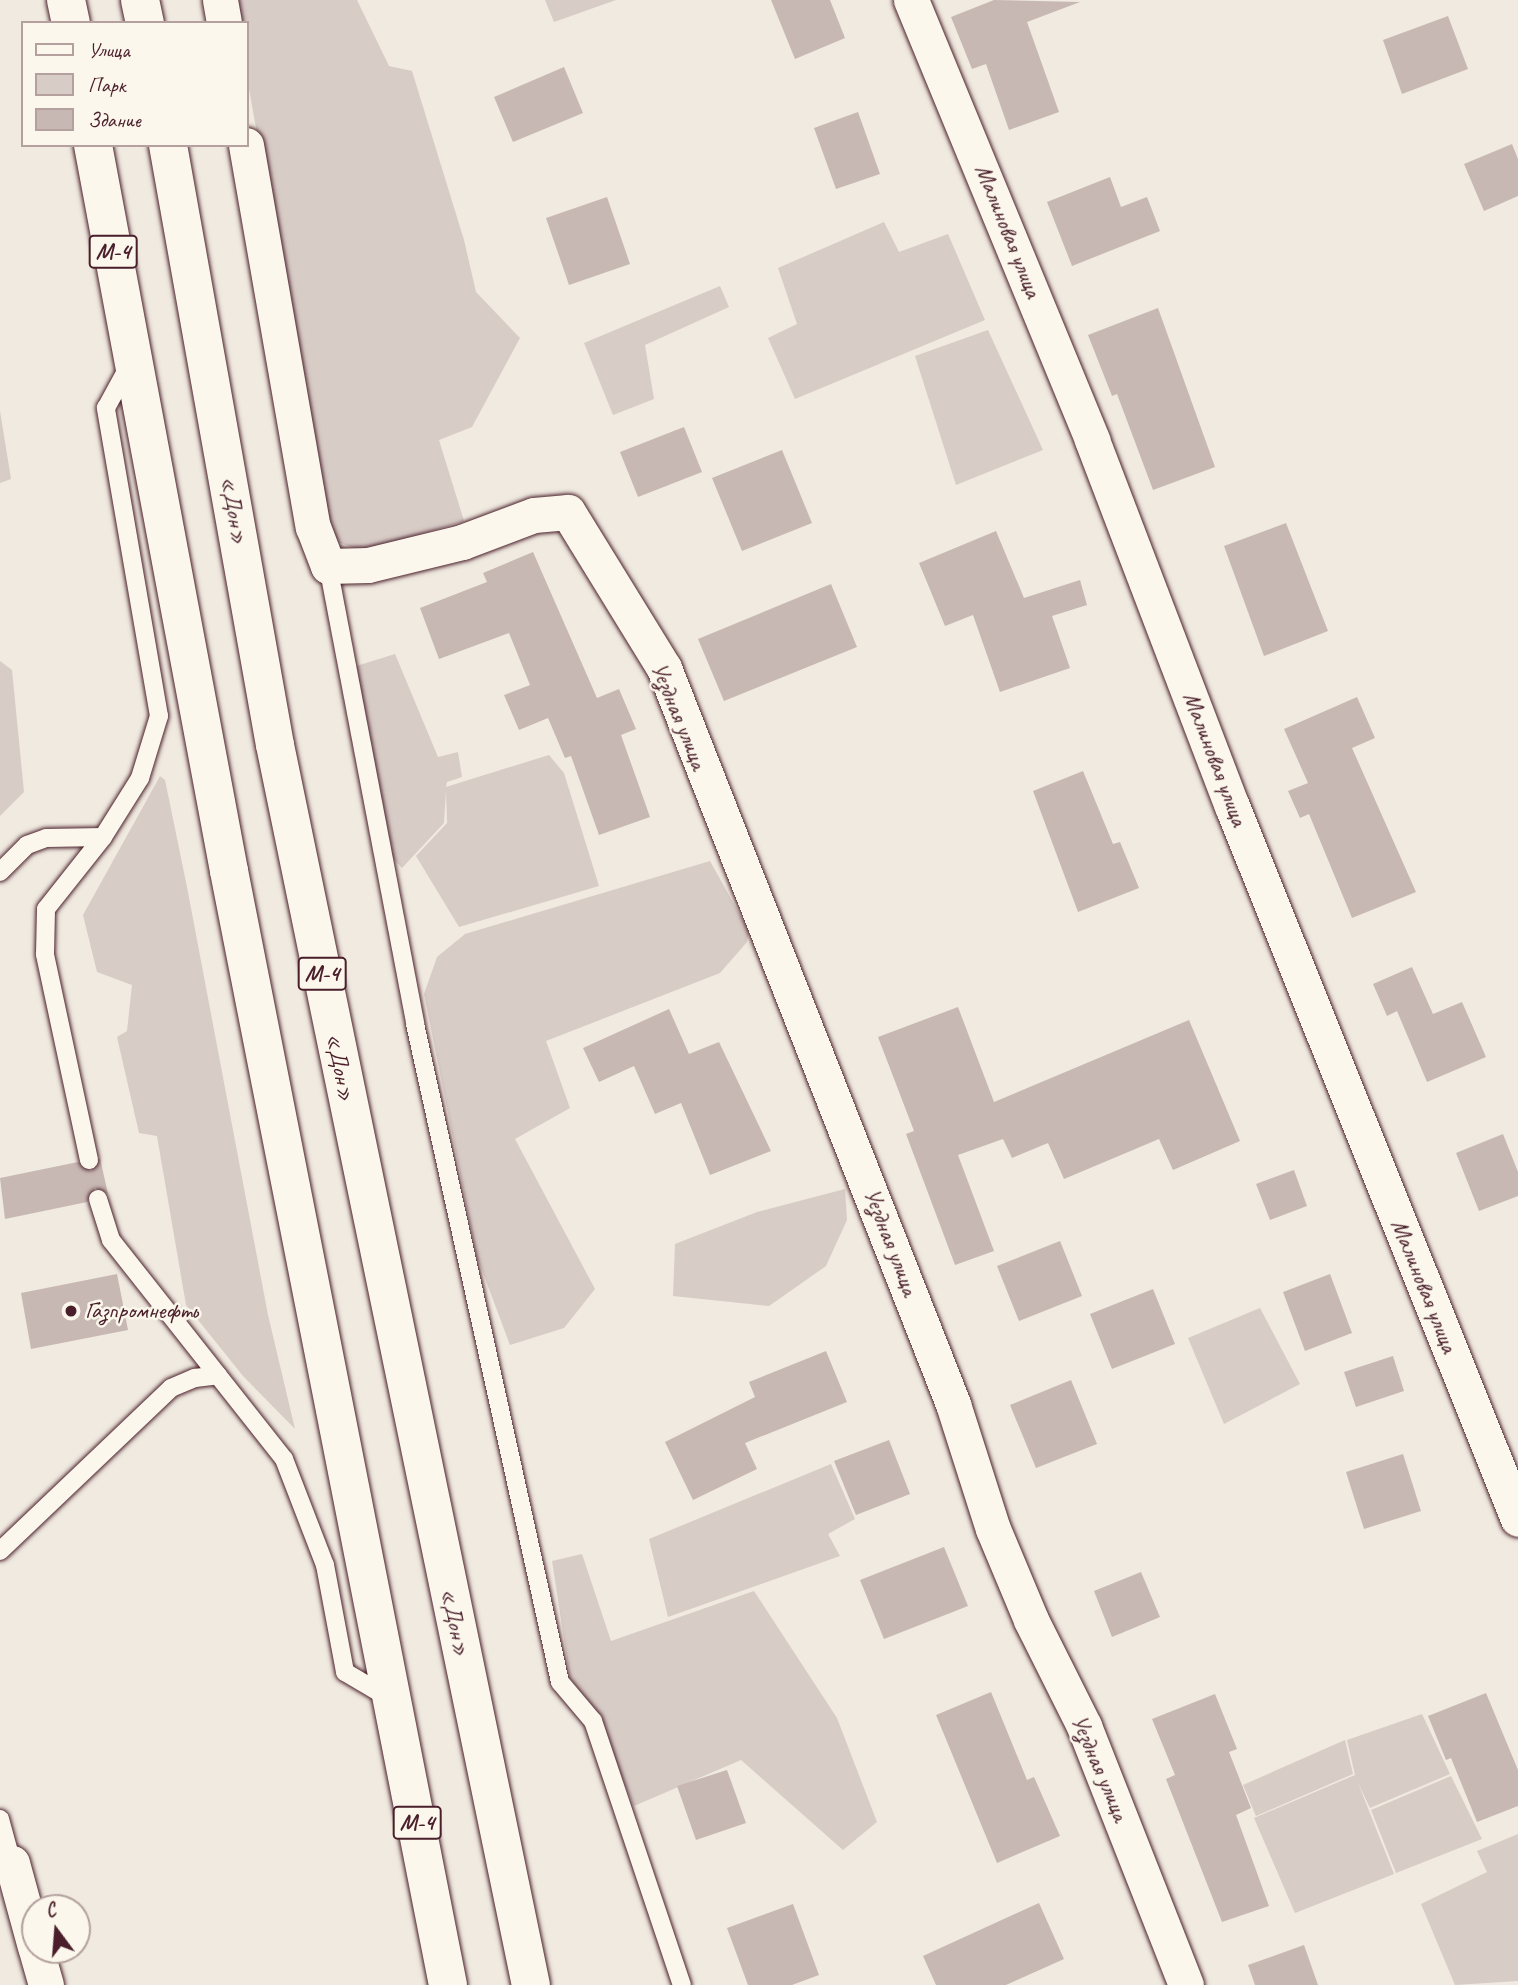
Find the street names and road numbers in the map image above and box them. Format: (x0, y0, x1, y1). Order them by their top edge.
street label: Малиновая улица (968, 159, 1048, 303)
road number: М-4 (88, 232, 138, 272)
street label: «Дон» (214, 474, 254, 546)
street label: Уездная улица (645, 658, 713, 774)
street label: Малиновая улица (1176, 687, 1254, 831)
road number: М-4 (298, 954, 346, 993)
street label: «Дон» (319, 1031, 361, 1103)
street label: Уездная улица (857, 1184, 925, 1300)
street label: Малиновая улица (1384, 1214, 1464, 1358)
street label: «Дон» (434, 1586, 476, 1658)
street label: Уездная улица (1065, 1711, 1135, 1825)
road number: М-4 (392, 1804, 442, 1842)

